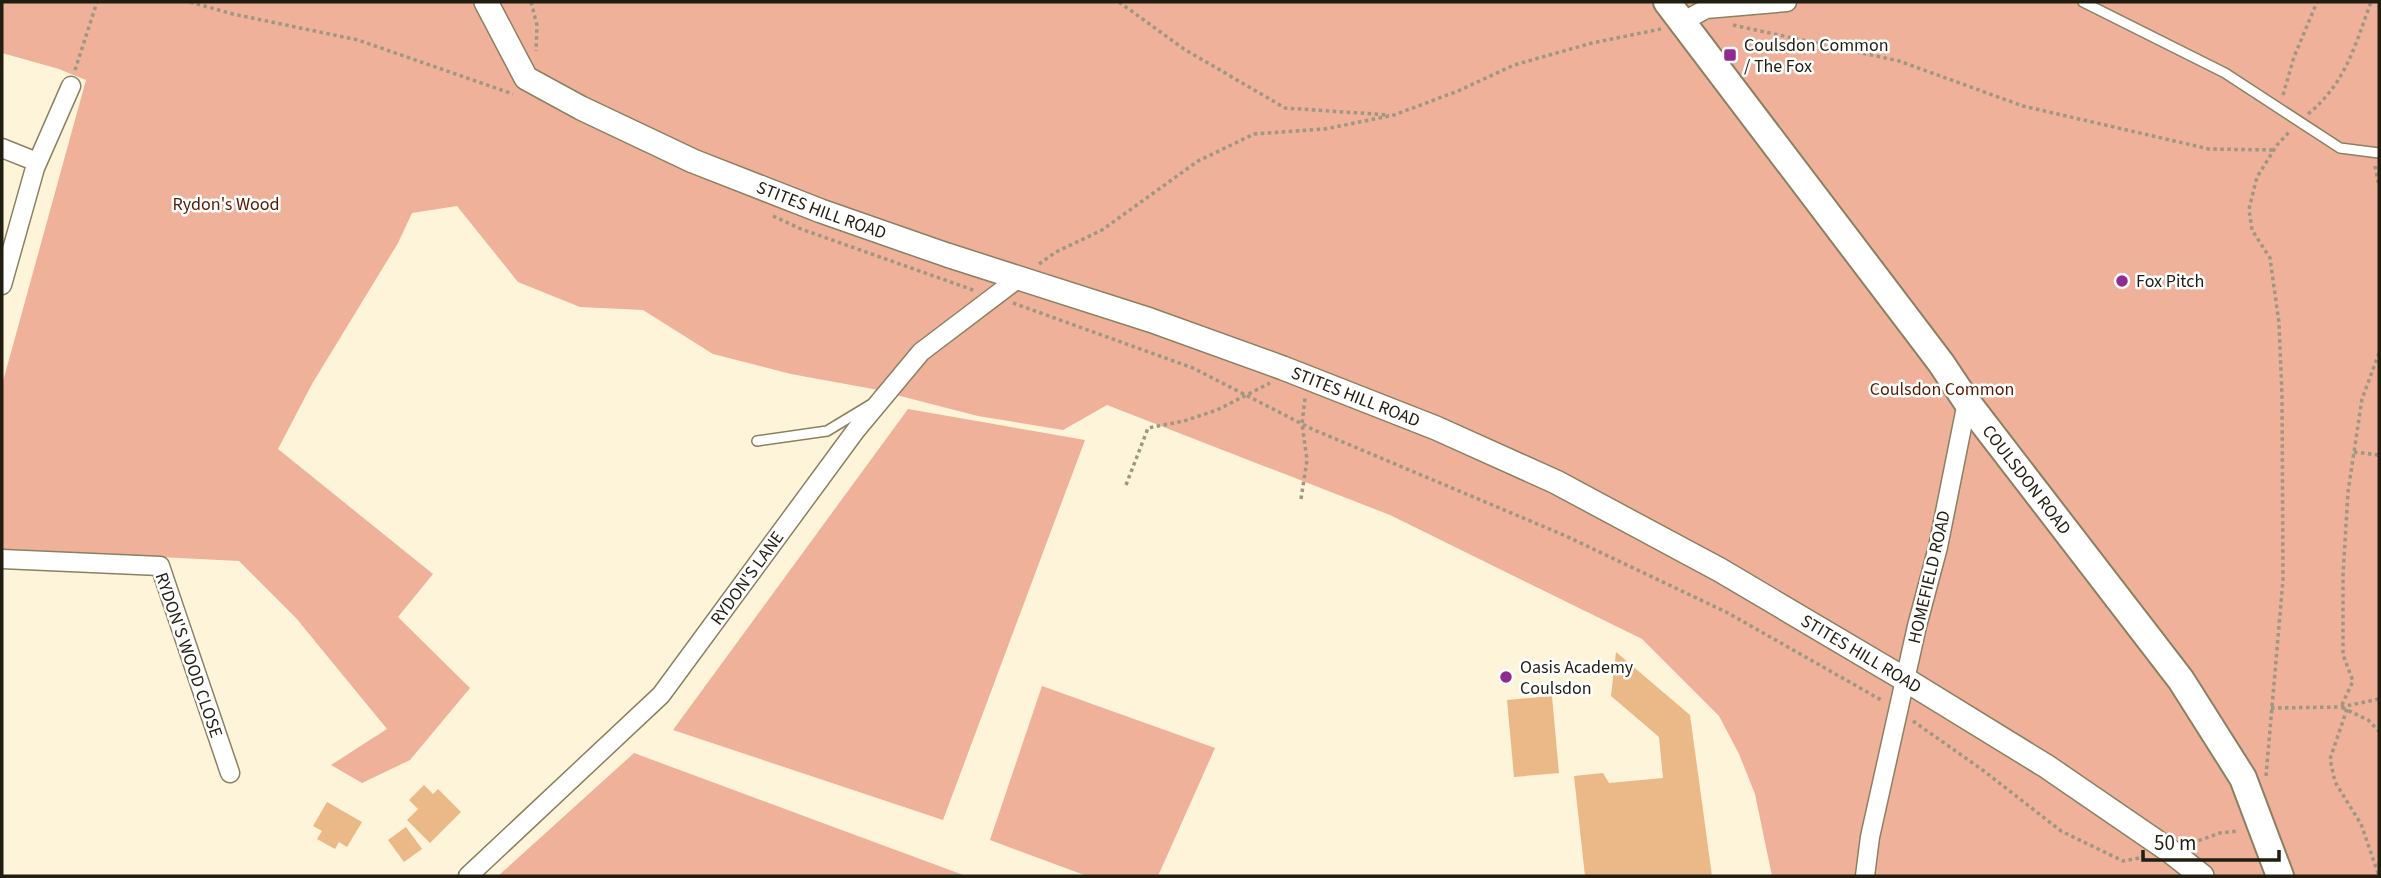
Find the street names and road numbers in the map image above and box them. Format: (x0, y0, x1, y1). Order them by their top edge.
street label: STITES HILL ROAD (753, 175, 890, 246)
street label: STITES HILL ROAD (1287, 360, 1424, 434)
street label: COULSDON ROAD (1976, 420, 2077, 540)
street label: HOMEFIELD ROAD (1902, 508, 1957, 646)
street label: RYDON'S LANE (705, 526, 790, 630)
street label: RYDON'S WOOD CLOSE (149, 569, 229, 741)
street label: STITES HILL ROAD (1796, 608, 1926, 700)

